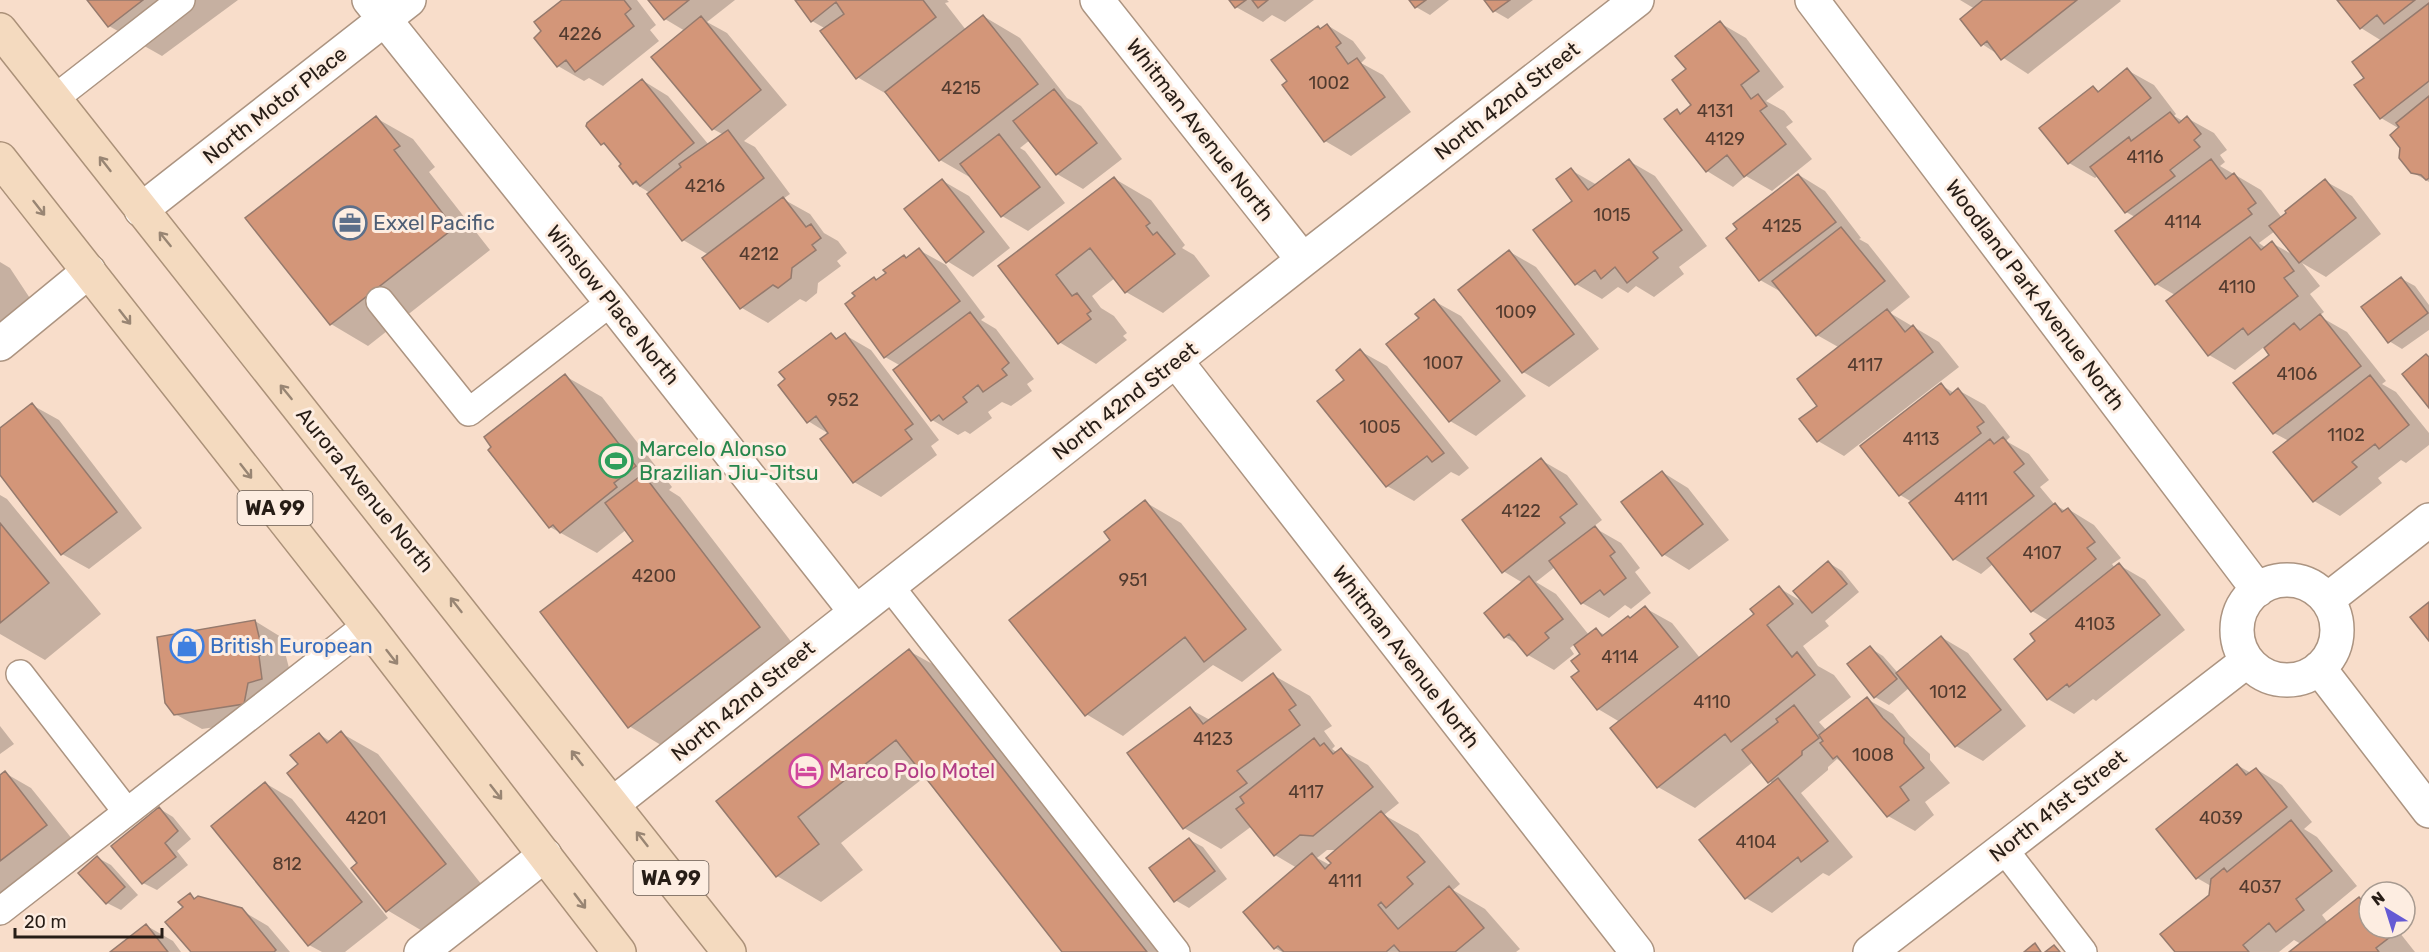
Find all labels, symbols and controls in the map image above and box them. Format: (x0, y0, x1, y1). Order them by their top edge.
house number: 4226 (558, 23, 602, 45)
street label: Whitman Avenue North (1121, 33, 1279, 226)
street label: North 42nd Street (1429, 36, 1584, 165)
street label: North Motor Place (198, 41, 352, 169)
house number: 1002 (1308, 72, 1350, 94)
house number: 4215 (941, 77, 981, 99)
house number: 4131 (1697, 100, 1733, 122)
house number: 4129 (1705, 128, 1745, 150)
house number: 4116 (2126, 146, 2164, 168)
one-way arrow (99, 156, 112, 172)
street label: Woodland Park Avenue North (1940, 174, 2130, 415)
house number: 4216 (685, 175, 725, 197)
one-way arrow (32, 200, 45, 216)
house number: 1015 (1593, 204, 1631, 226)
office icon: Exxel Pacific (332, 205, 368, 241)
place label: Exxel Pacific (373, 210, 495, 235)
house number: 4114 (2164, 211, 2202, 233)
house number: 4125 (1762, 215, 1802, 237)
street label: Winslow Place North (541, 220, 685, 390)
one-way arrow (158, 231, 171, 247)
house number: 4212 (739, 243, 779, 265)
house number: 4110 (2218, 276, 2256, 298)
house number: 1009 (1495, 301, 1537, 323)
one-way arrow (119, 309, 132, 325)
street label: North 42nd Street (1047, 336, 1202, 465)
house number: 1007 (1423, 352, 1463, 374)
house number: 4117 (1847, 354, 1883, 376)
house number: 4106 (2277, 363, 2318, 385)
one-way arrow (280, 384, 293, 400)
house number: 952 (827, 389, 859, 411)
street label: Aurora Avenue North (291, 402, 440, 577)
house number: 1005 (1359, 416, 1401, 438)
house number: 1102 (2327, 424, 2365, 446)
house number: 4113 (1902, 428, 1940, 450)
place label: Marcelo Alonso Brazilian Jiu-Jitsu (639, 436, 819, 485)
sports icon: Marcelo Alonso Brazilian Jiu-Jitsu (598, 443, 634, 479)
one-way arrow (239, 462, 252, 478)
house number: 4111 (1954, 488, 1988, 510)
road number: WA 99 (238, 491, 312, 525)
house number: 4122 (1501, 500, 1541, 522)
house number: 4107 (2022, 542, 2062, 564)
street label: Whitman Avenue North (1327, 560, 1485, 753)
house number: 4200 (632, 565, 676, 587)
house number: 951 (1119, 569, 1147, 591)
one-way arrow (449, 597, 462, 613)
house number: 4103 (2075, 613, 2115, 635)
shop icon: British European (169, 628, 205, 664)
place label: British European (210, 633, 373, 658)
street label: North 42nd Street (666, 635, 819, 766)
house number: 4114 (1601, 646, 1639, 668)
one-way arrow (385, 649, 398, 665)
house number: 1012 (1929, 681, 1967, 703)
house number: 4110 (1693, 691, 1731, 713)
house number: 4123 (1193, 728, 1233, 750)
house number: 1008 (1852, 744, 1894, 766)
street label: North 41st Street (1984, 744, 2131, 867)
one-way arrow (571, 750, 584, 766)
hotel icon: Marco Polo Motel (788, 753, 824, 789)
place label: Marco Polo Motel (829, 758, 995, 783)
house number: 4117 (1288, 781, 1324, 803)
one-way arrow (490, 784, 503, 800)
house number: 4201 (346, 807, 386, 829)
house number: 4039 (2199, 807, 2243, 829)
house number: 4104 (1735, 831, 1777, 853)
one-way arrow (635, 832, 648, 848)
house number: 812 (272, 853, 302, 875)
road number: WA 99 (634, 861, 708, 895)
house number: 4111 (1328, 870, 1362, 892)
house number: 4037 (2239, 876, 2281, 898)
north arrow (2357, 880, 2417, 940)
text: N (2368, 888, 2388, 910)
one-way arrow (574, 893, 587, 909)
scale bar (15, 901, 162, 939)
text: 20 m (24, 911, 66, 933)

